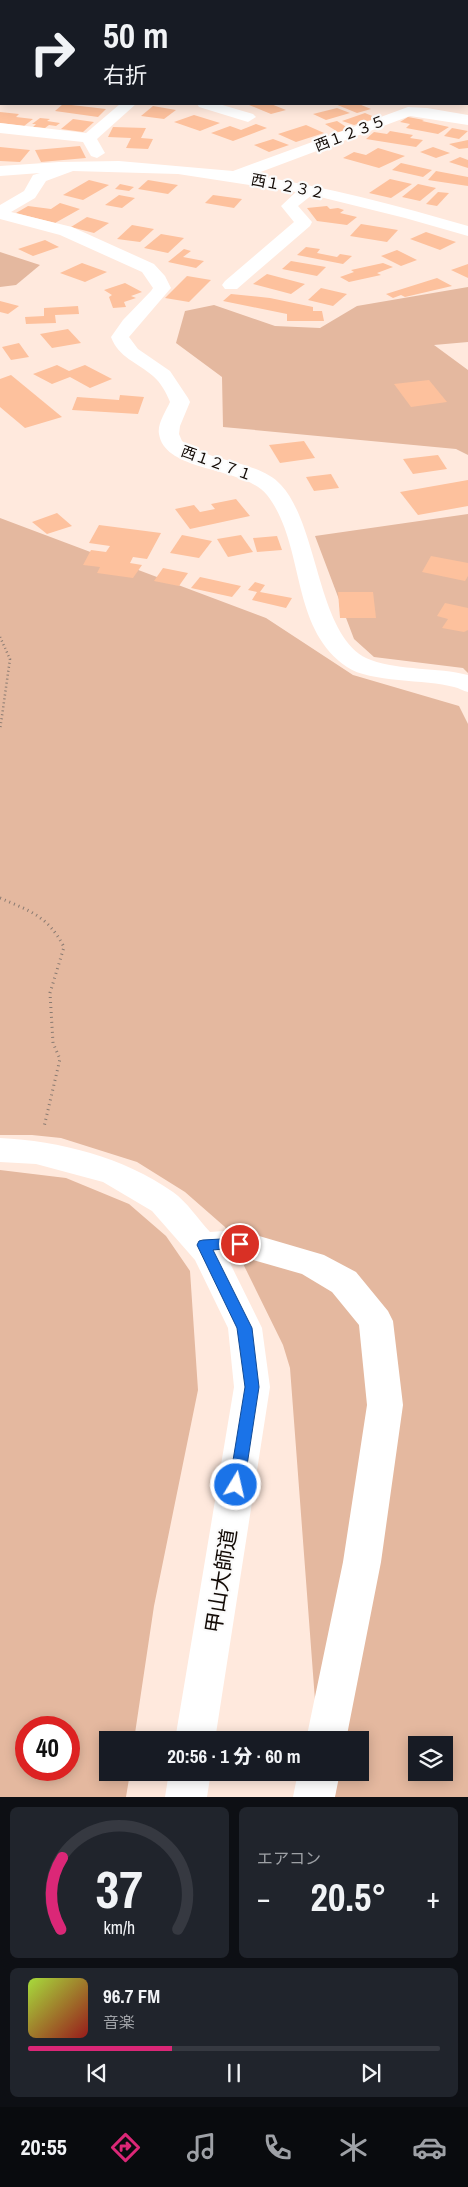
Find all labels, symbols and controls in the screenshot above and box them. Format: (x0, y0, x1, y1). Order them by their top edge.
text: 50 m (103, 12, 168, 59)
icon: right (20, 20, 85, 85)
text: 右折 (103, 60, 147, 90)
street label: 西１２３５ (311, 110, 389, 156)
street label: 西１２３２ (249, 169, 327, 203)
street label: 西１２７１ (178, 440, 256, 486)
pin (219, 1223, 261, 1265)
icon: arrive (226, 1230, 254, 1258)
position arrow (209, 1458, 261, 1510)
street label: 甲山大師道 (198, 1527, 244, 1635)
speed limit sign: 40 (15, 1716, 80, 1781)
map controls (408, 1736, 453, 1781)
button: layers (408, 1736, 453, 1781)
text: 20:56 · 1 分 · 60 m (167, 1743, 301, 1769)
text: エアコン (257, 1847, 321, 1869)
text: 37 (96, 1854, 143, 1924)
text: 20.5° (311, 1872, 386, 1923)
text: − (257, 1879, 270, 1917)
text: + (427, 1879, 440, 1917)
text: km/h (104, 1916, 135, 1940)
text: 96.7 FM (103, 1983, 160, 2009)
text: 音楽 (103, 2011, 135, 2033)
icon: previous (83, 2059, 111, 2087)
icon: pause (220, 2059, 248, 2087)
icon: next (357, 2059, 385, 2087)
icon: directions (108, 2130, 143, 2165)
icon: music (184, 2130, 219, 2165)
icon: phone (260, 2130, 295, 2165)
icon: climate (336, 2130, 371, 2165)
icon: car (412, 2130, 447, 2165)
text: 20:55 (21, 2132, 67, 2162)

